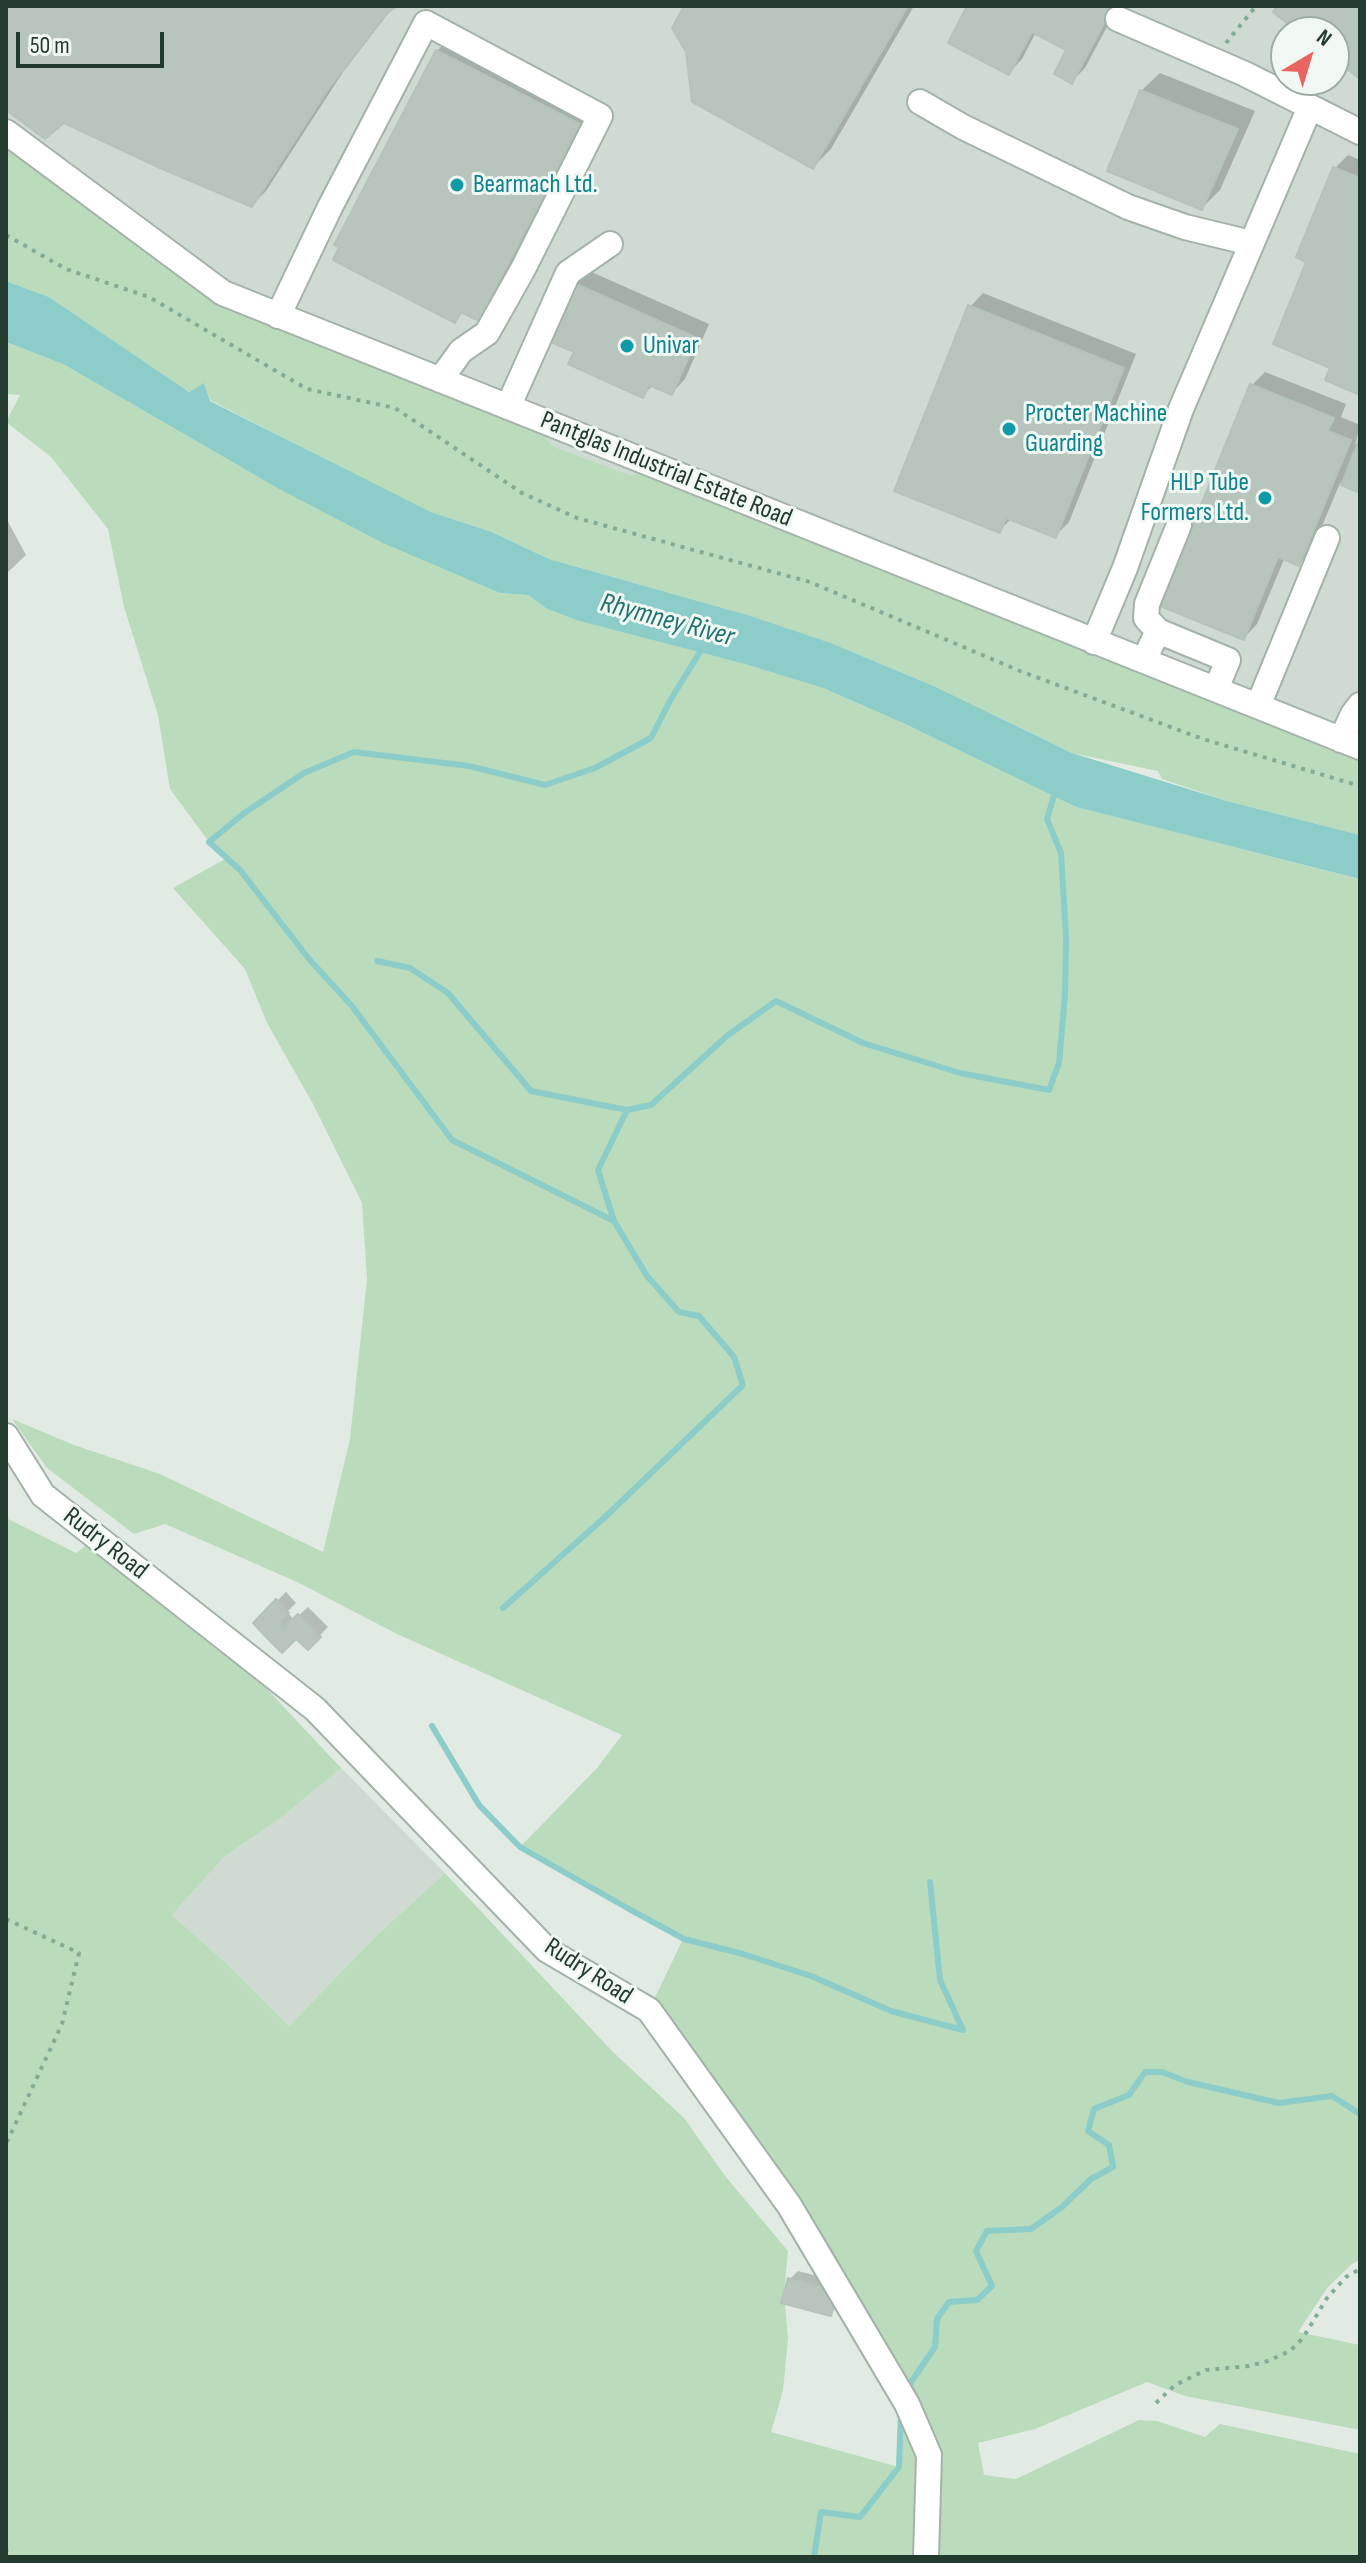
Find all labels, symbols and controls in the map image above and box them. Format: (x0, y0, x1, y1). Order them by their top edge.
scale bar (20, 16, 168, 66)
north arrow (1270, 16, 1350, 96)
text: N (1311, 24, 1337, 53)
text: 50 m (30, 31, 70, 60)
place label: Bearmach Ltd. (473, 169, 598, 201)
marker: Bearmach Ltd. (448, 176, 466, 194)
place label: Univar (643, 330, 699, 362)
marker: Univar (618, 337, 636, 355)
place label: Procter Machine Guarding (1025, 398, 1167, 460)
street label: Pantglas Industrial Estate Road (536, 405, 796, 535)
marker: Procter Machine Guarding (1000, 420, 1018, 438)
place label: HLP Tube Formers Ltd. (1141, 467, 1249, 528)
marker: HLP Tube Formers Ltd. (1256, 489, 1274, 507)
water label: Rhymney River (597, 587, 737, 655)
street label: Rudry Road (56, 1501, 154, 1587)
street label: Rudry Road (538, 1932, 638, 2012)

